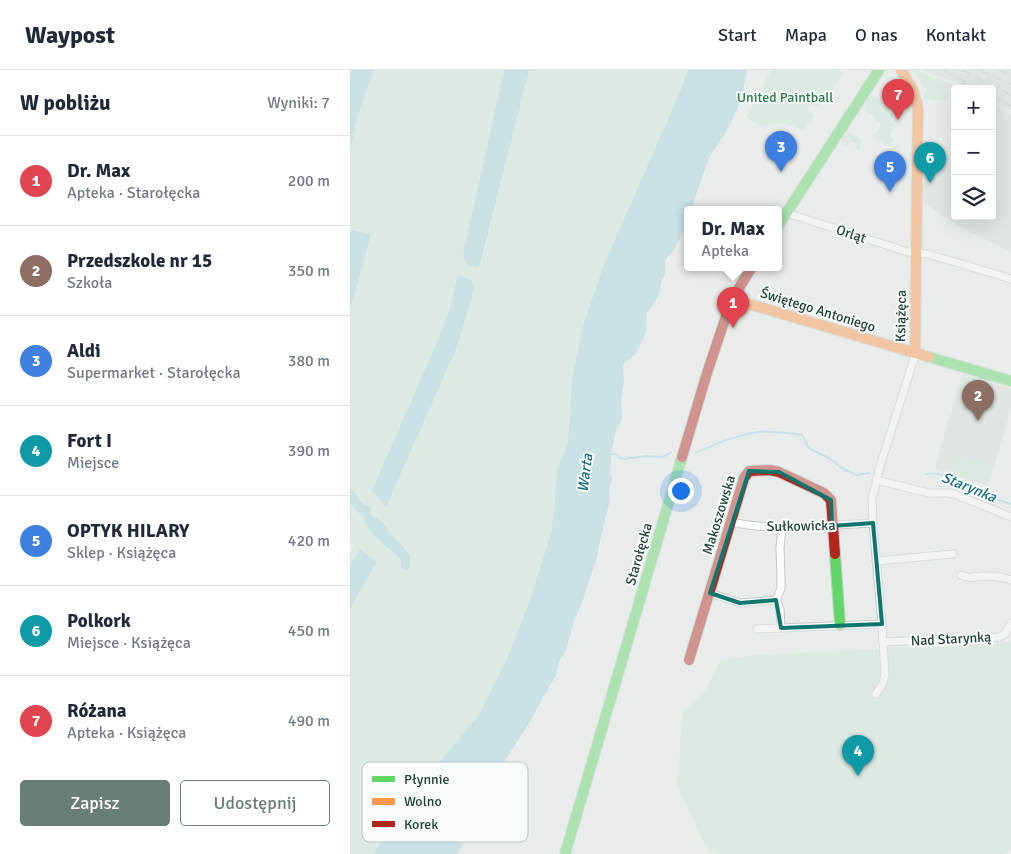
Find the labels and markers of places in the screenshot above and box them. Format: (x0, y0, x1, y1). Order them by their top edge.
pin: 7 (882, 79, 914, 120)
pin: 3 (765, 131, 797, 172)
pin: 6 (914, 142, 946, 183)
pin: 5 (874, 151, 906, 192)
pin: 1 (717, 287, 749, 328)
pin: 2 (962, 380, 994, 421)
pin: 4 (842, 735, 874, 776)

